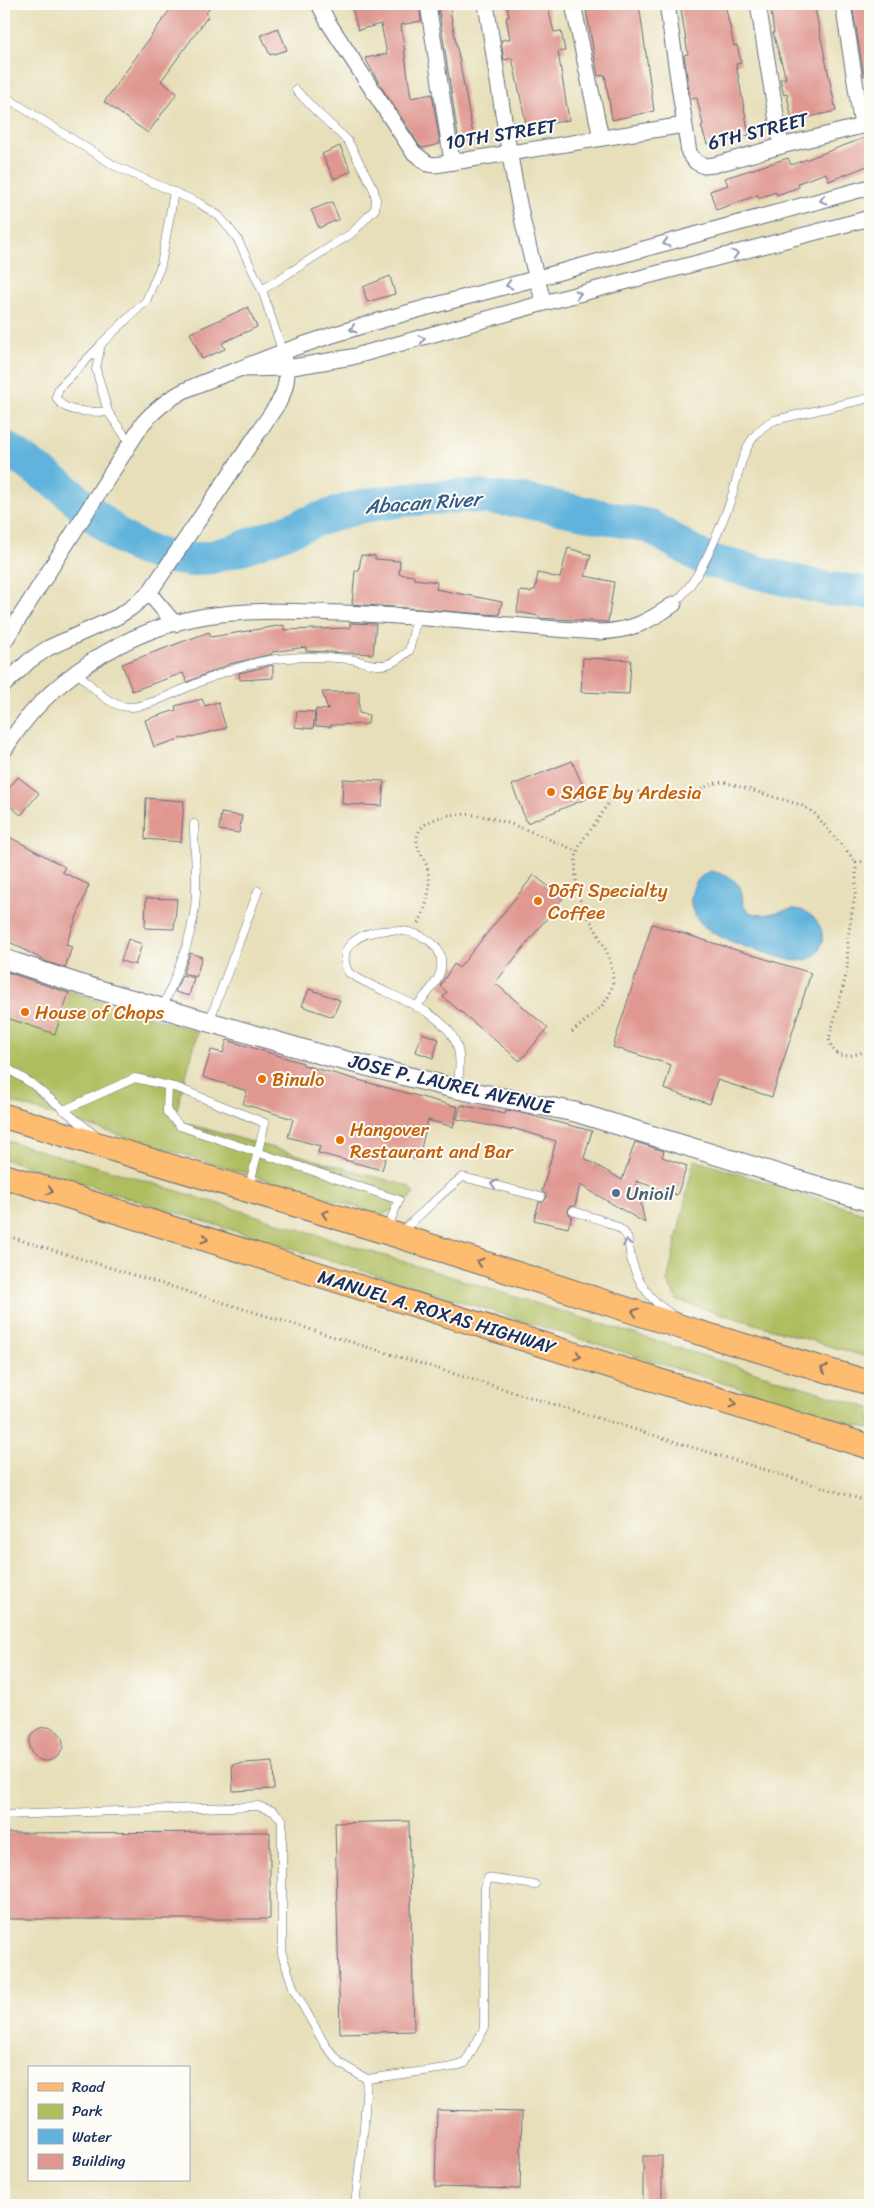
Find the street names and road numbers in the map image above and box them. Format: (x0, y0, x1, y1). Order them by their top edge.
street label: 6TH STREET (704, 102, 813, 159)
street label: 10TH STREET (443, 109, 560, 159)
street label: JOSE P. LAUREL AVENUE (345, 1044, 558, 1124)
street label: MANUEL A. ROXAS HIGHWAY (314, 1260, 561, 1364)

